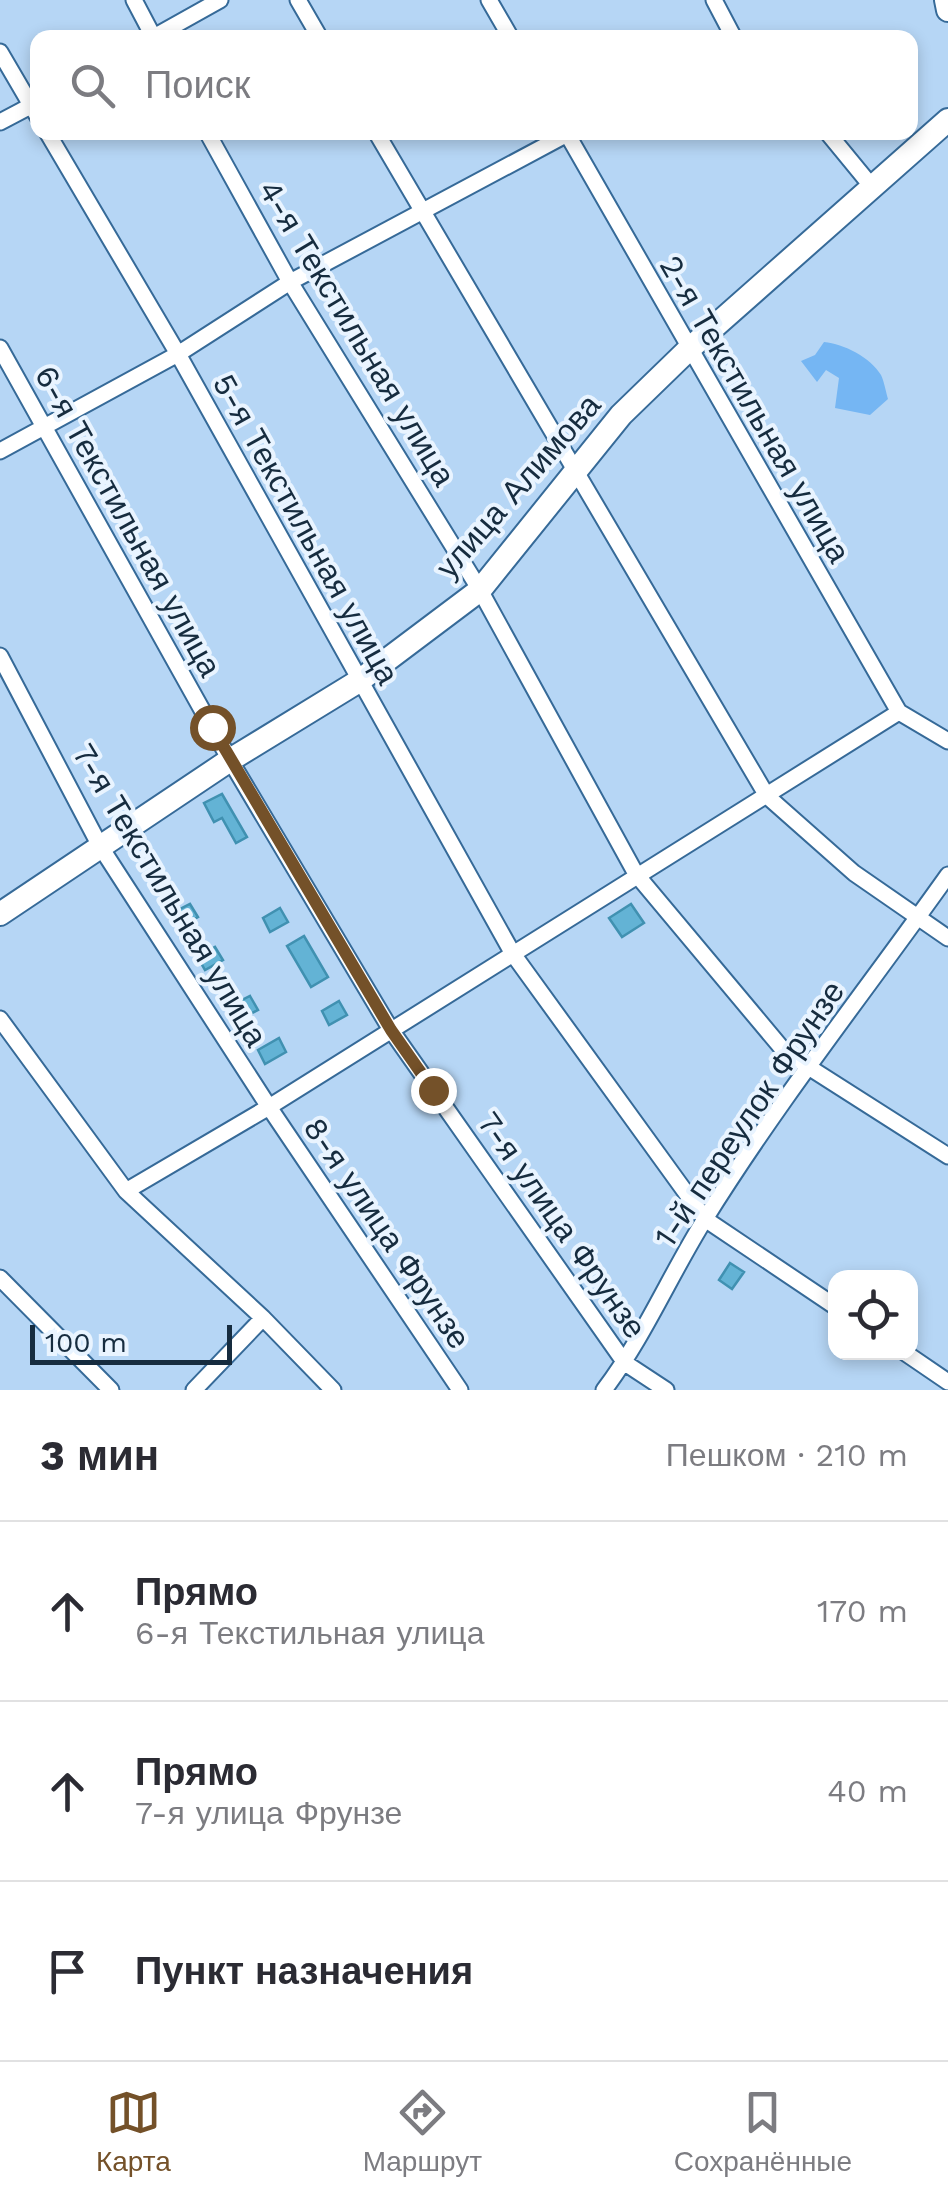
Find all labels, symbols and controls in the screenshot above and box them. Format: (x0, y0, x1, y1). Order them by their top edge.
search box (30, 30, 918, 140)
icon: search (65, 58, 120, 113)
text: Поиск (145, 63, 250, 107)
street label: 4-я Текстильная улица (251, 173, 463, 493)
street label: 2-я Текстильная улица (652, 249, 859, 569)
street label: 6-я Текстильная улица (27, 359, 229, 683)
street label: 5-я Текстильная улица (205, 367, 407, 691)
street label: улица Алимова (428, 386, 608, 586)
route start (190, 705, 236, 751)
street label: 7-я Текстильная улица (65, 737, 276, 1053)
street label: 1-й переулок Фрунзе (646, 974, 852, 1254)
route end (411, 1068, 457, 1114)
street label: 7-я улица Фрунзе (470, 1105, 654, 1345)
street label: 8-я улица Фрунзе (296, 1110, 478, 1356)
map controls (828, 1270, 918, 1360)
button: locate (828, 1270, 918, 1360)
scale bar (30, 1320, 232, 1364)
text: 100 m (45, 1326, 127, 1359)
text: 3 мин (40, 1431, 159, 1480)
text: Пешком · 210 m (666, 1436, 908, 1474)
text: Прямо (135, 1570, 258, 1614)
icon: ahead (40, 1584, 95, 1639)
text: 170 m (817, 1592, 908, 1630)
text: 6-я Текстильная улица (135, 1614, 484, 1652)
text: Прямо (135, 1750, 258, 1794)
icon: ahead (40, 1764, 95, 1819)
text: 40 m (827, 1772, 908, 1810)
text: 7-я улица Фрунзе (135, 1794, 402, 1832)
icon: arrive (40, 1944, 95, 1999)
text: Пункт назначения (135, 1949, 473, 1993)
tab: Карта (96, 2085, 171, 2178)
tab: Маршрут (363, 2085, 482, 2178)
tab: Сохранённые (674, 2085, 852, 2178)

